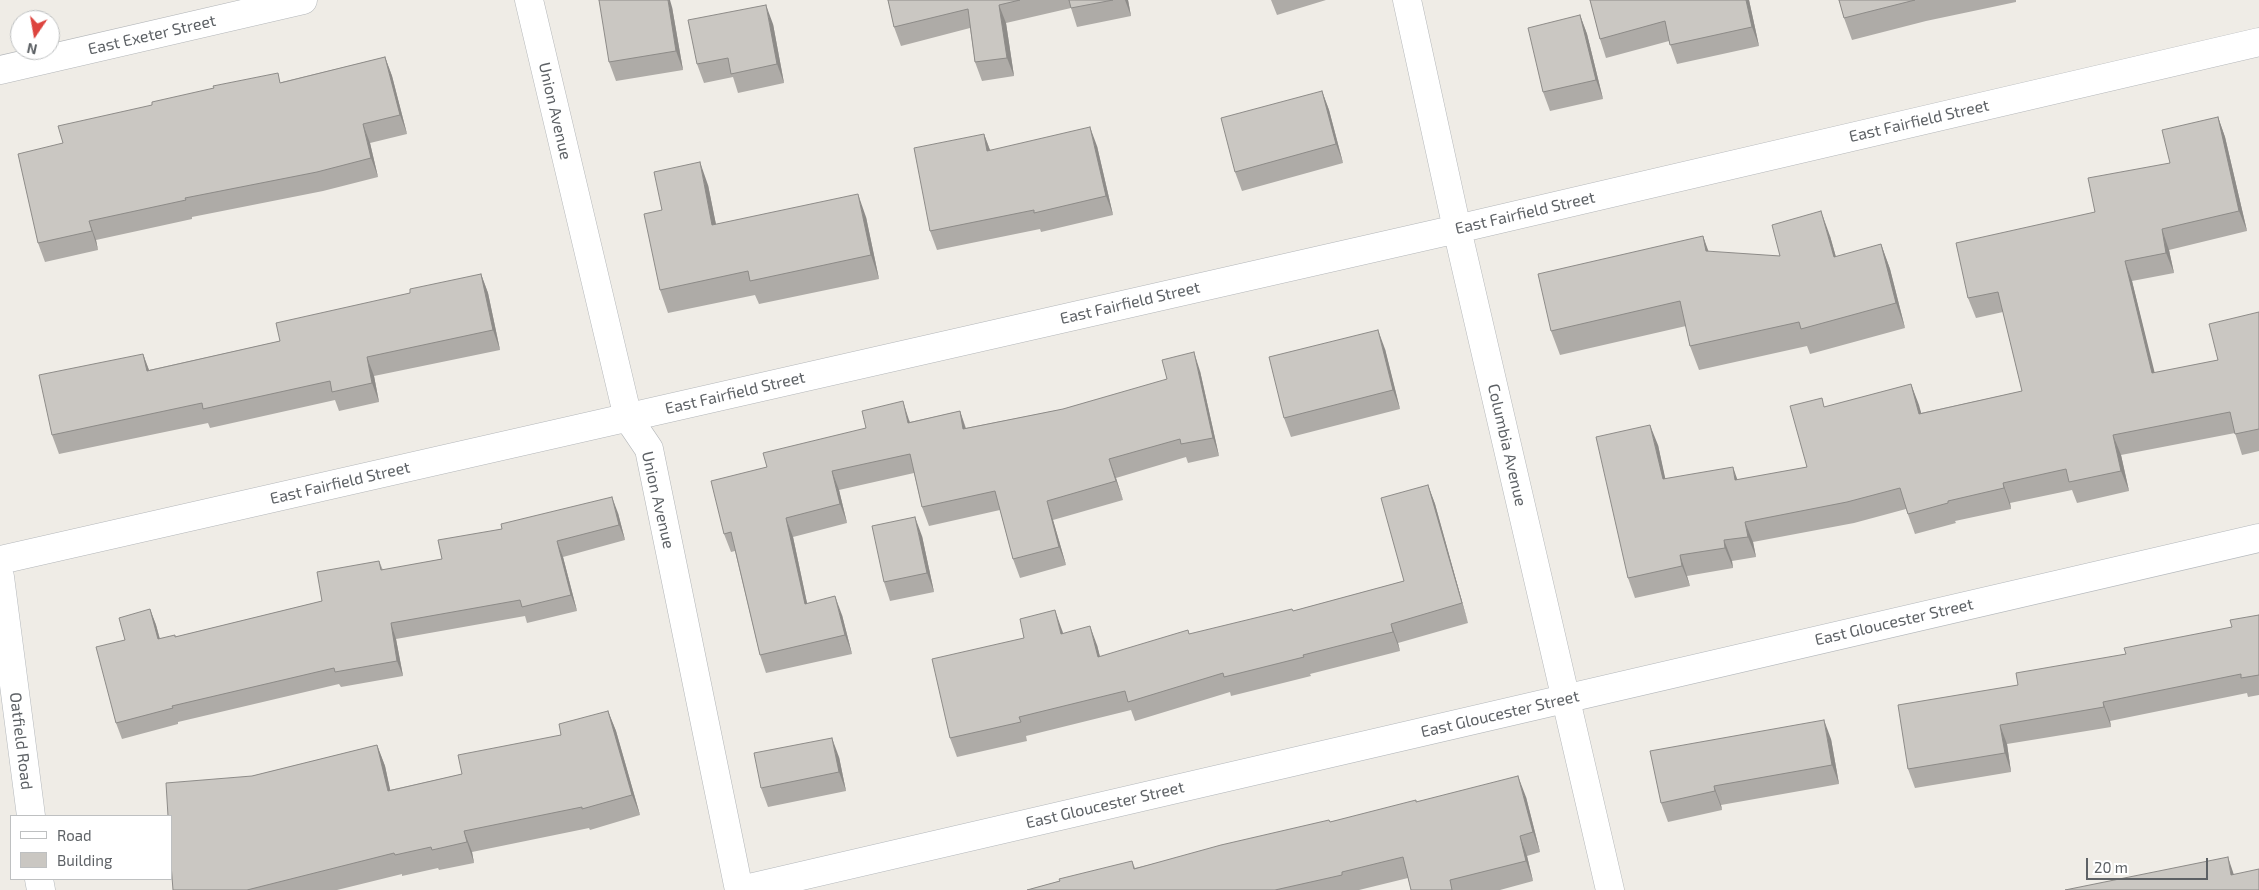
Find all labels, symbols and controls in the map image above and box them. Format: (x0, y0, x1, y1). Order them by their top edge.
north arrow (10, 10, 60, 60)
street label: East Exeter Street (86, 11, 218, 59)
text: N (25, 40, 39, 59)
street label: Union Avenue (534, 60, 576, 162)
street label: East Fairfield Street (1847, 96, 1991, 146)
street label: East Fairfield Street (1453, 188, 1597, 238)
street label: East Fairfield Street (1058, 278, 1202, 328)
street label: East Fairfield Street (663, 368, 807, 418)
street label: Columbia Avenue (1484, 382, 1530, 508)
street label: Union Avenue (637, 449, 679, 551)
street label: East Fairfield Street (268, 458, 412, 508)
street label: East Gloucester Street (1813, 594, 1975, 650)
street label: East Gloucester Street (1419, 686, 1581, 742)
street label: Oatfield Road (5, 691, 37, 791)
street label: East Gloucester Street (1024, 777, 1186, 833)
legend (10, 815, 172, 880)
text: Road (57, 826, 92, 844)
scale bar (2089, 848, 2212, 880)
text: Building (57, 851, 112, 869)
text: 20 m (2094, 858, 2128, 876)

